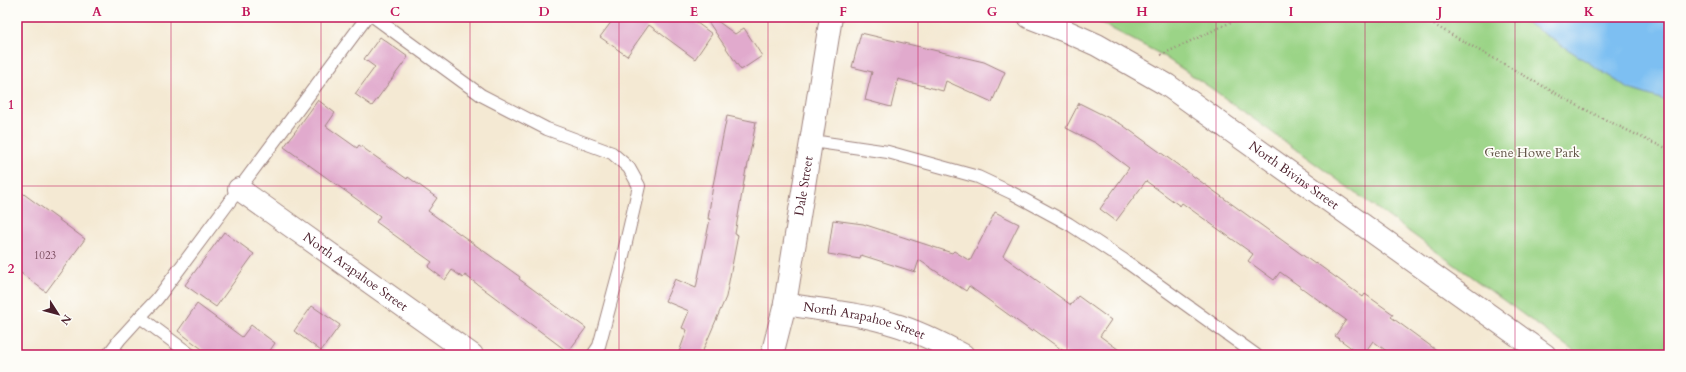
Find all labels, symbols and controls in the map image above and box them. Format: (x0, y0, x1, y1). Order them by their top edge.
text: A (92, 3, 102, 21)
text: B (241, 3, 251, 21)
text: C (390, 3, 400, 21)
text: D (538, 3, 550, 21)
text: E (690, 3, 698, 21)
text: F (839, 3, 847, 21)
text: G (987, 3, 998, 21)
text: H (1136, 3, 1148, 21)
text: I (1288, 3, 1294, 21)
text: J (1436, 3, 1443, 21)
text: K (1584, 3, 1595, 21)
text: 1 (8, 96, 14, 114)
street label: North Bivins Street (1245, 137, 1343, 214)
park label: Gene Howe Park (1484, 144, 1580, 162)
street label: Dale Street (790, 155, 818, 217)
street label: North Arapahoe Street (299, 228, 411, 315)
house number: 1023 (34, 248, 57, 263)
text: 2 (8, 260, 15, 278)
north arrow (38, 294, 78, 334)
street label: North Arapahoe Street (802, 298, 928, 344)
text: N (57, 311, 75, 328)

